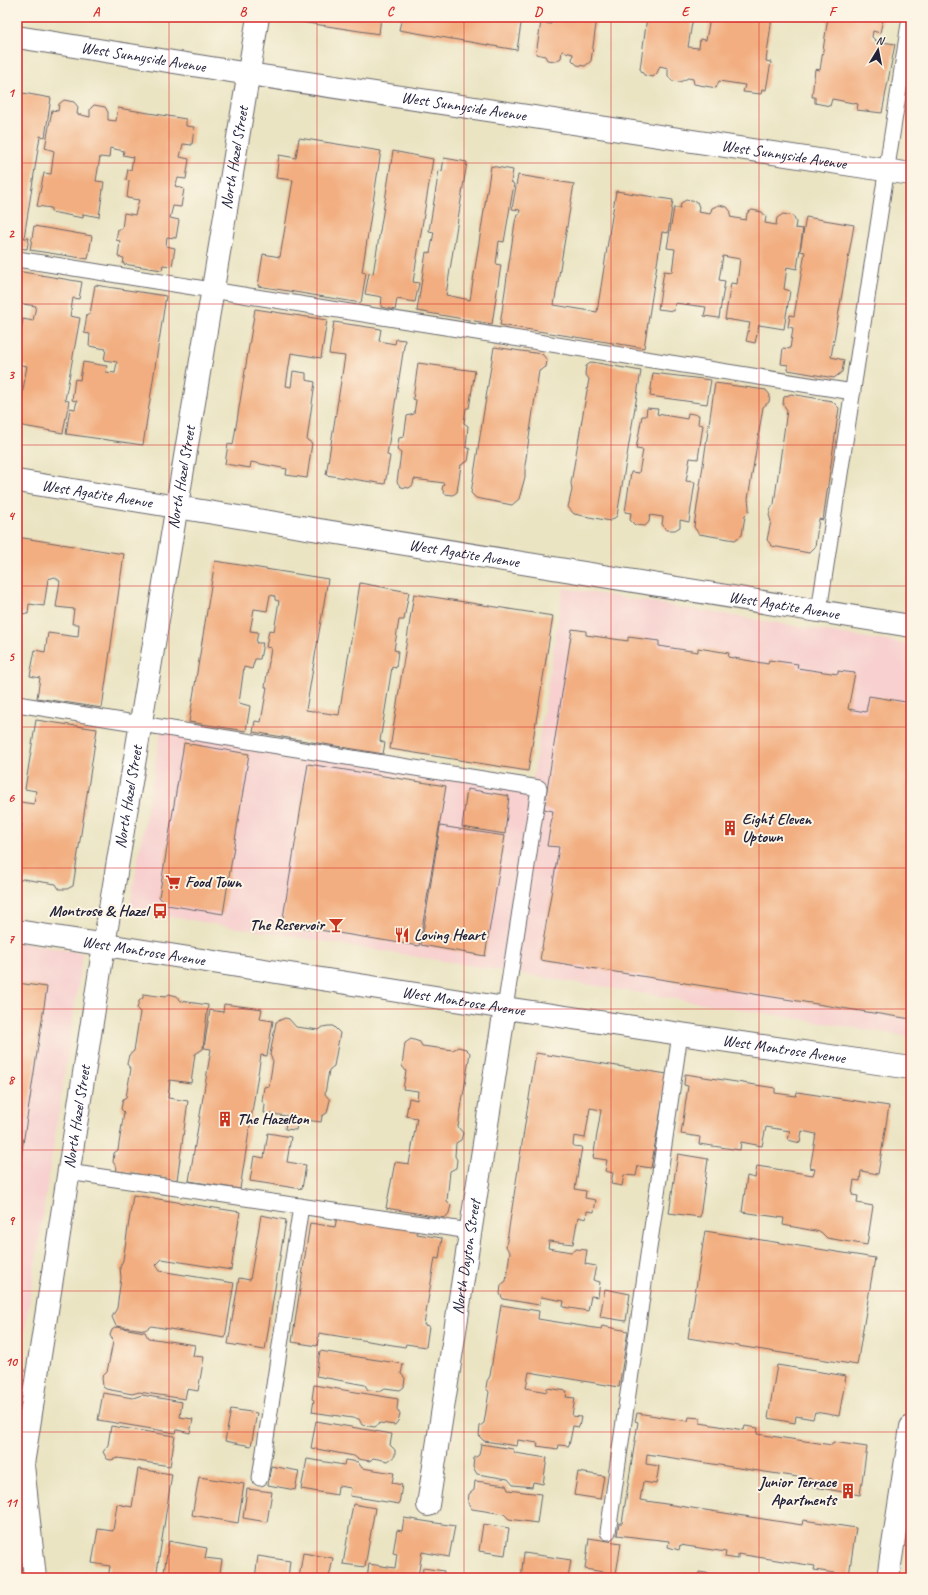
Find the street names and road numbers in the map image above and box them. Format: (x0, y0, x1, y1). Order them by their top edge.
street label: West Sunnyside Avenue (80, 37, 209, 77)
street label: West Sunnyside Avenue (400, 87, 529, 126)
street label: North Hazel Street (216, 103, 253, 211)
street label: West Sunnyside Avenue (720, 136, 849, 174)
street label: North Hazel Street (163, 423, 200, 530)
street label: West Agatite Avenue (40, 475, 155, 513)
street label: West Agatite Avenue (408, 535, 522, 573)
street label: West Agatite Avenue (727, 587, 842, 624)
street label: North Hazel Street (110, 742, 147, 850)
street label: West Montrose Avenue (81, 931, 208, 971)
street label: West Montrose Avenue (401, 982, 528, 1021)
street label: West Montrose Avenue (721, 1030, 848, 1068)
street label: North Hazel Street (59, 1062, 95, 1170)
street label: North Dayton Street (448, 1196, 486, 1316)

